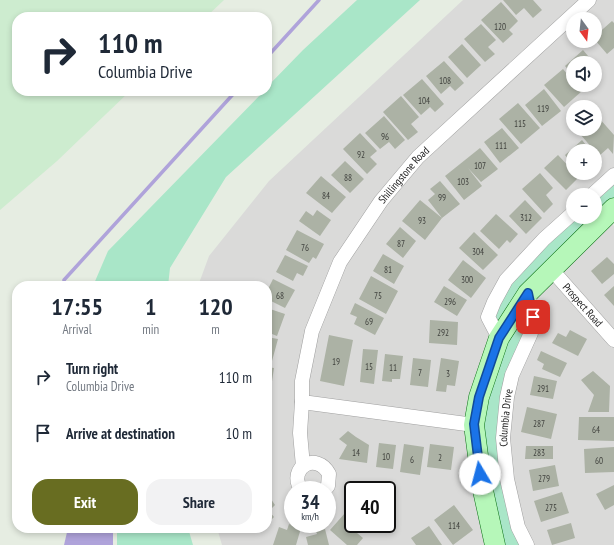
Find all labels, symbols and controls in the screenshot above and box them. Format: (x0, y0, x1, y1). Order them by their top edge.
north arrow (566, 12, 602, 48)
map controls (566, 12, 602, 224)
house number: 120 (494, 21, 506, 32)
text: 110 m (98, 24, 162, 61)
icon: right (32, 28, 84, 80)
button: sound (566, 56, 602, 92)
text: Columbia Drive (98, 60, 193, 83)
house number: 108 (439, 75, 451, 86)
house number: 104 (418, 95, 430, 106)
button: layers (566, 100, 602, 136)
house number: 119 (537, 103, 549, 114)
house number: 115 (514, 118, 526, 129)
house number: 96 (381, 131, 389, 142)
house number: 111 (495, 140, 507, 151)
street label: Shillingstone Road (375, 143, 432, 206)
button: + (566, 144, 602, 180)
house number: 92 (357, 149, 365, 160)
house number: 107 (474, 160, 486, 171)
house number: 88 (344, 172, 352, 183)
house number: 103 (457, 176, 469, 187)
button: − (566, 188, 602, 224)
house number: 84 (322, 190, 330, 201)
house number: 99 (438, 192, 446, 203)
house number: 312 (520, 212, 532, 223)
house number: 93 (418, 215, 426, 226)
house number: 87 (397, 238, 405, 249)
house number: 76 (301, 242, 309, 253)
house number: 304 (472, 246, 484, 257)
house number: 81 (384, 264, 392, 275)
house number: 300 (461, 274, 473, 285)
street label: Prospect Road (560, 280, 606, 330)
house number: 68 (276, 290, 284, 301)
house number: 75 (374, 290, 382, 301)
text: 17:55 (51, 291, 103, 322)
text: 1 (145, 291, 156, 322)
text: 120 (198, 291, 233, 322)
house number: 296 (444, 296, 456, 307)
pin (516, 300, 550, 334)
icon: arrive (522, 306, 544, 328)
house number: 69 (365, 316, 373, 327)
text: Arrival (62, 321, 92, 338)
text: min (142, 321, 159, 338)
text: m (211, 321, 220, 338)
house number: 292 (437, 327, 449, 338)
house number: 19 (332, 356, 340, 367)
text: Turn right (66, 359, 118, 378)
house number: 15 (365, 361, 373, 372)
house number: 11 (389, 362, 397, 373)
icon: right (32, 366, 54, 388)
house number: 7 (418, 367, 422, 378)
text: 110 m (219, 368, 252, 387)
house number: 3 (446, 368, 450, 379)
text: Columbia Drive (66, 378, 134, 395)
house number: 291 (537, 383, 549, 394)
street label: Columbia Drive (496, 387, 516, 447)
house number: 287 (533, 418, 545, 429)
icon: arrive (32, 422, 54, 444)
text: Arrive at destination (66, 424, 175, 443)
text: 10 m (226, 424, 252, 443)
house number: 64 (592, 424, 600, 435)
house number: 14 (352, 447, 360, 458)
house number: 283 (533, 447, 545, 458)
house number: 10 (382, 451, 390, 462)
house number: 2 (438, 452, 442, 463)
position arrow (459, 453, 501, 495)
house number: 6 (410, 454, 414, 465)
house number: 60 (595, 455, 603, 466)
house number: 279 (538, 473, 550, 484)
button: Exit (32, 479, 138, 525)
button: Share (146, 479, 252, 525)
speed limit sign: 40 (344, 481, 396, 533)
text: 34 (300, 489, 320, 515)
house number: 275 (545, 502, 557, 513)
text: km/h (301, 510, 319, 523)
house number: 114 (448, 520, 460, 531)

